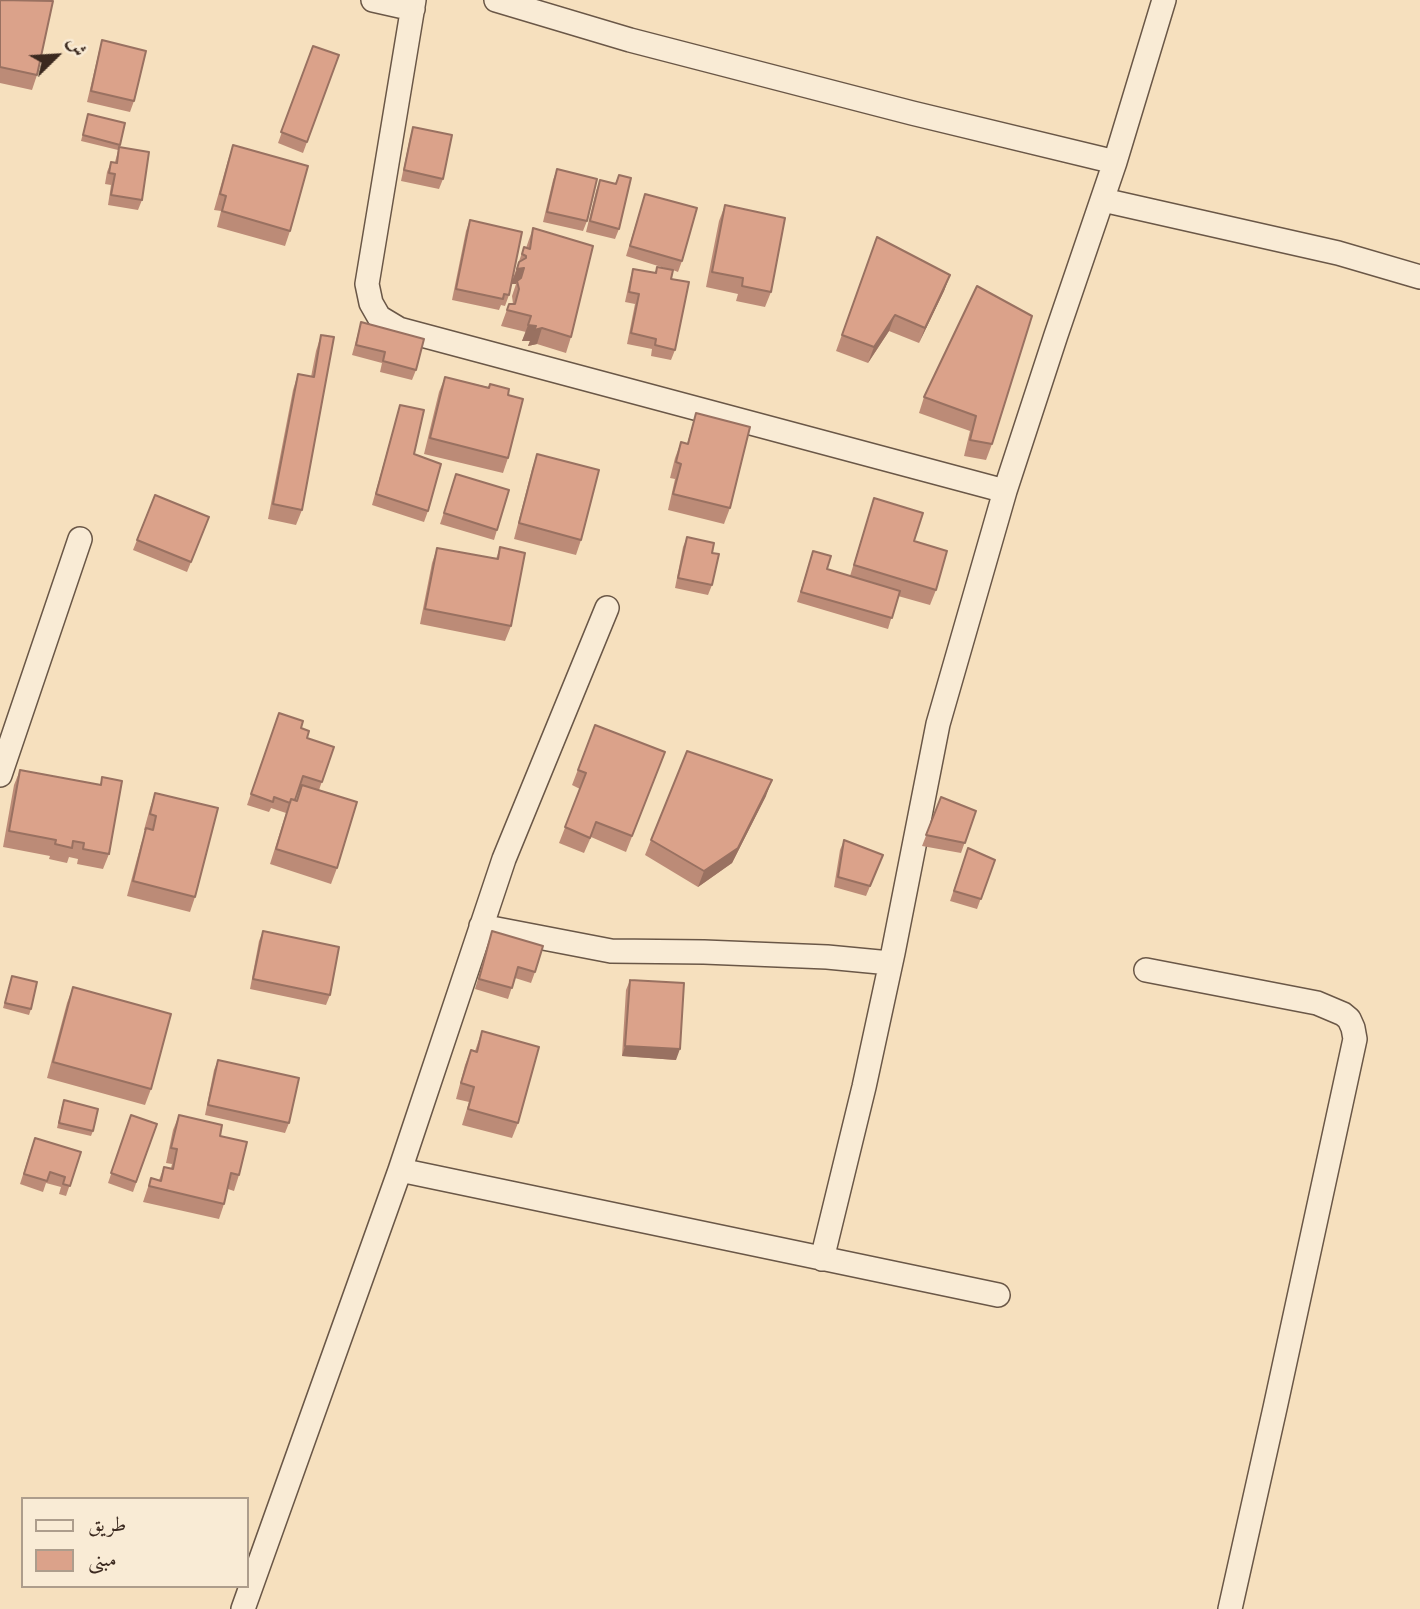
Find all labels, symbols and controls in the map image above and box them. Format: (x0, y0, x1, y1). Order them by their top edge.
north arrow (21, 21, 91, 91)
text: ش (59, 33, 92, 61)
legend (21, 1497, 248, 1588)
text: طريق (88, 1511, 126, 1541)
text: مبنى (88, 1546, 117, 1576)

